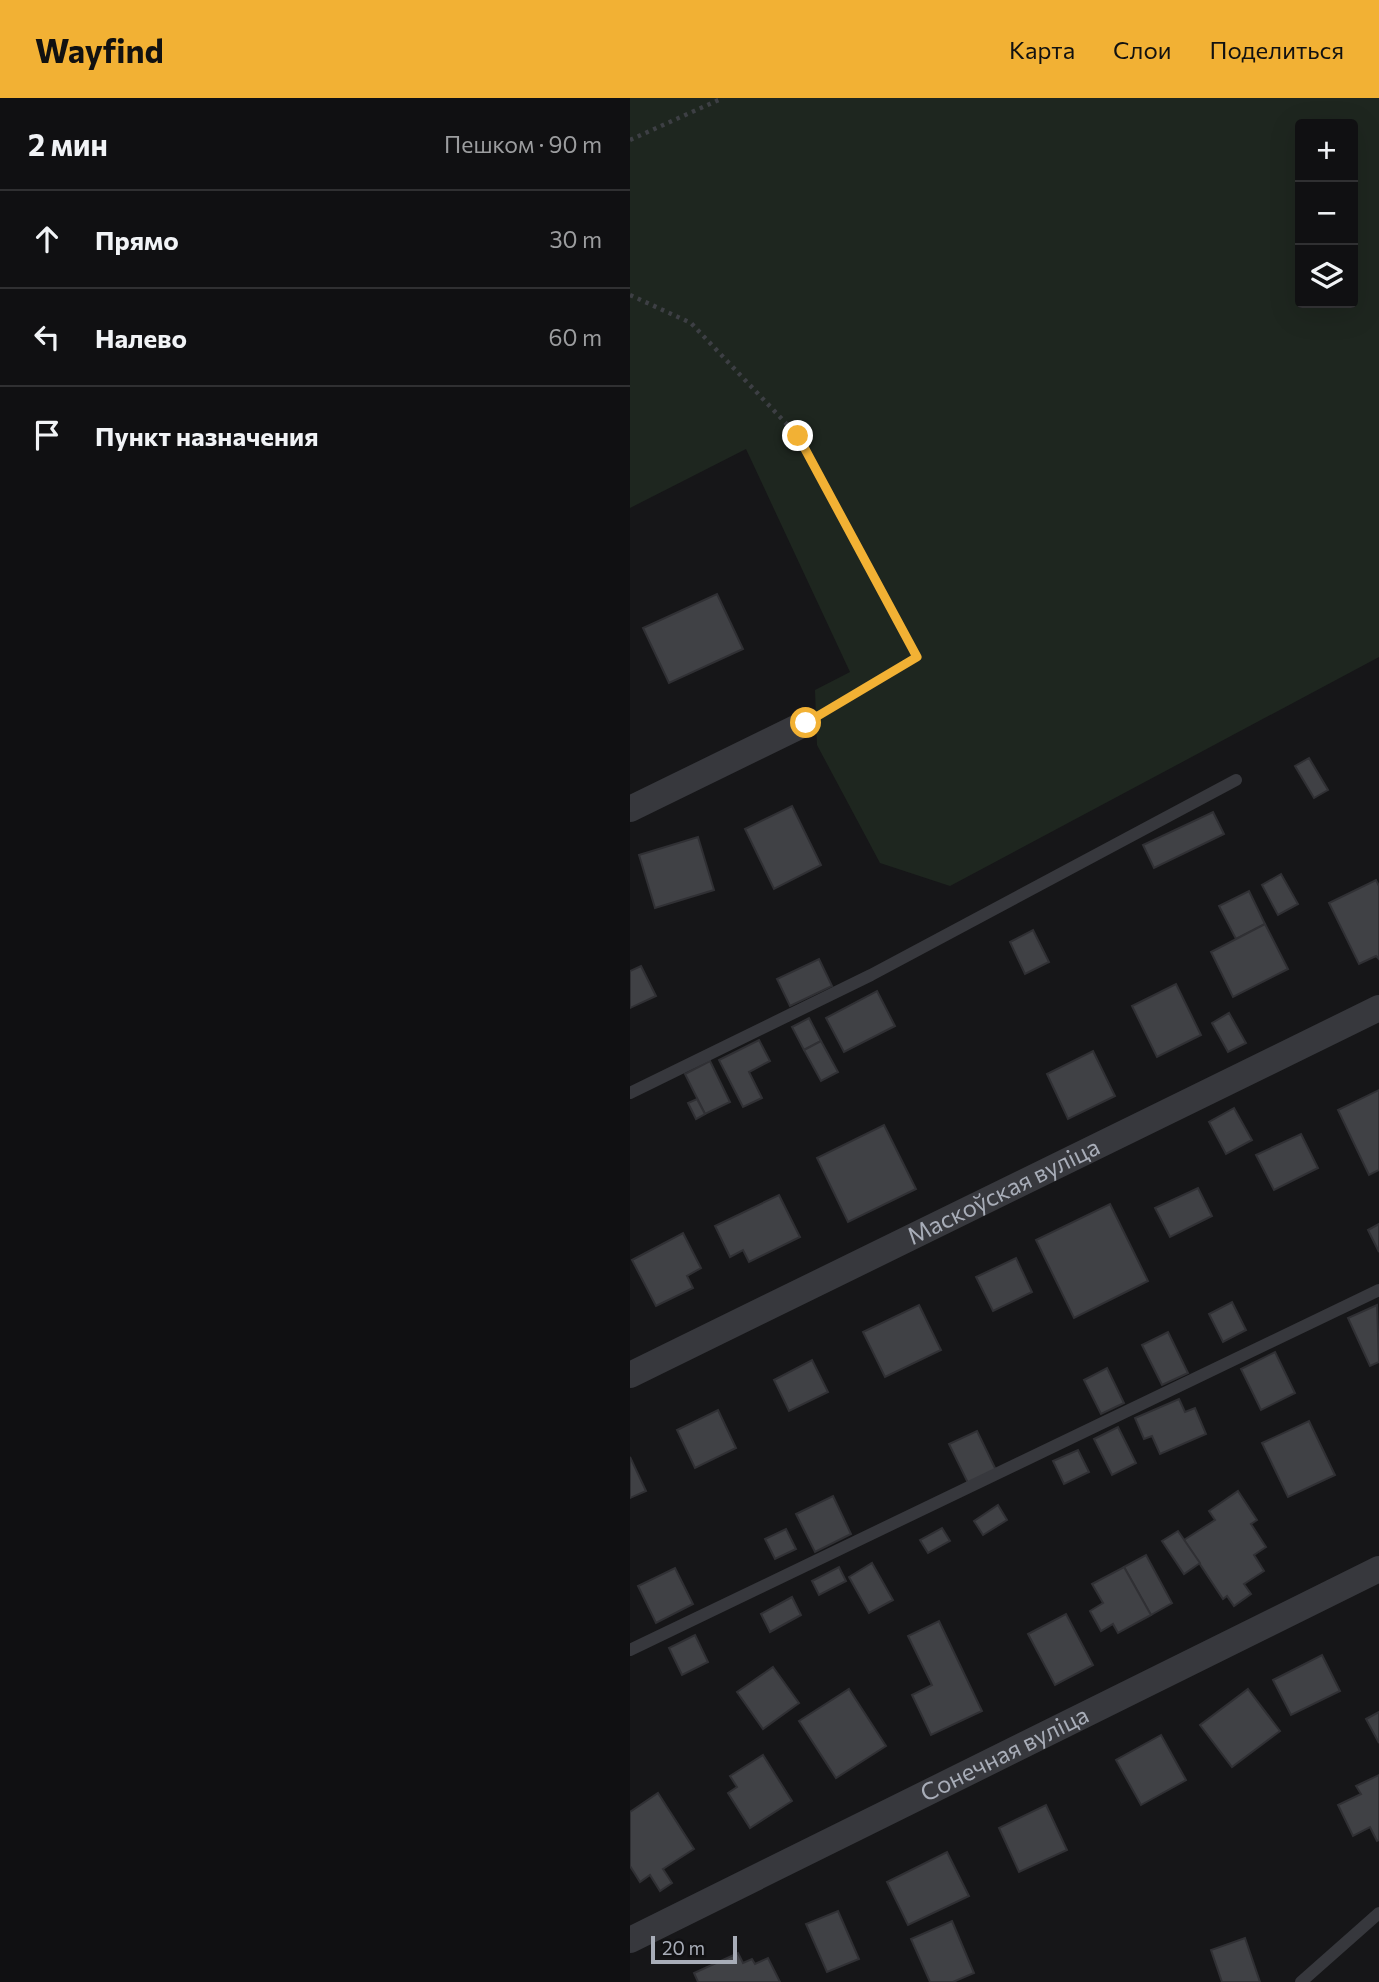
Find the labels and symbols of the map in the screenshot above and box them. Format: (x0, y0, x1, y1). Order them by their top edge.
route end (782, 420, 813, 451)
route start (790, 707, 821, 738)
street label: Маскоўская вуліца (902, 1131, 1104, 1250)
street label: Сонечная вуліца (915, 1699, 1093, 1807)
scale bar (651, 1933, 737, 1965)

